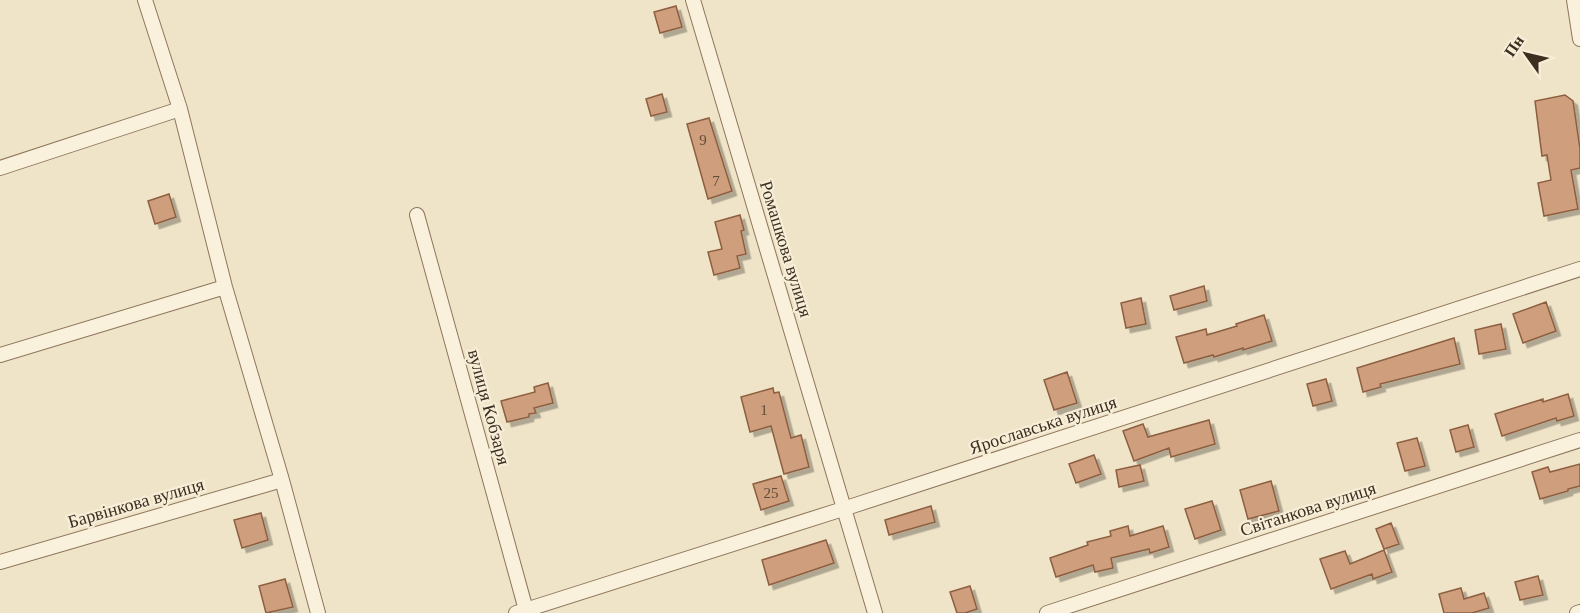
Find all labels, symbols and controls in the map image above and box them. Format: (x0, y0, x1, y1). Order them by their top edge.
north arrow (1496, 24, 1556, 84)
text: Пн (1501, 32, 1527, 60)
house number: 9 (699, 132, 707, 148)
house number: 7 (712, 173, 720, 189)
street label: Ромашкова вулиця (756, 178, 816, 320)
street label: вулиця Кобзаря (464, 347, 514, 467)
street label: Ярославська вулиця (967, 392, 1119, 458)
house number: 1 (760, 402, 768, 418)
street label: Барвінкова вулиця (66, 474, 206, 532)
street label: Світанкова вулиця (1238, 478, 1378, 540)
house number: 25 (764, 485, 779, 501)

